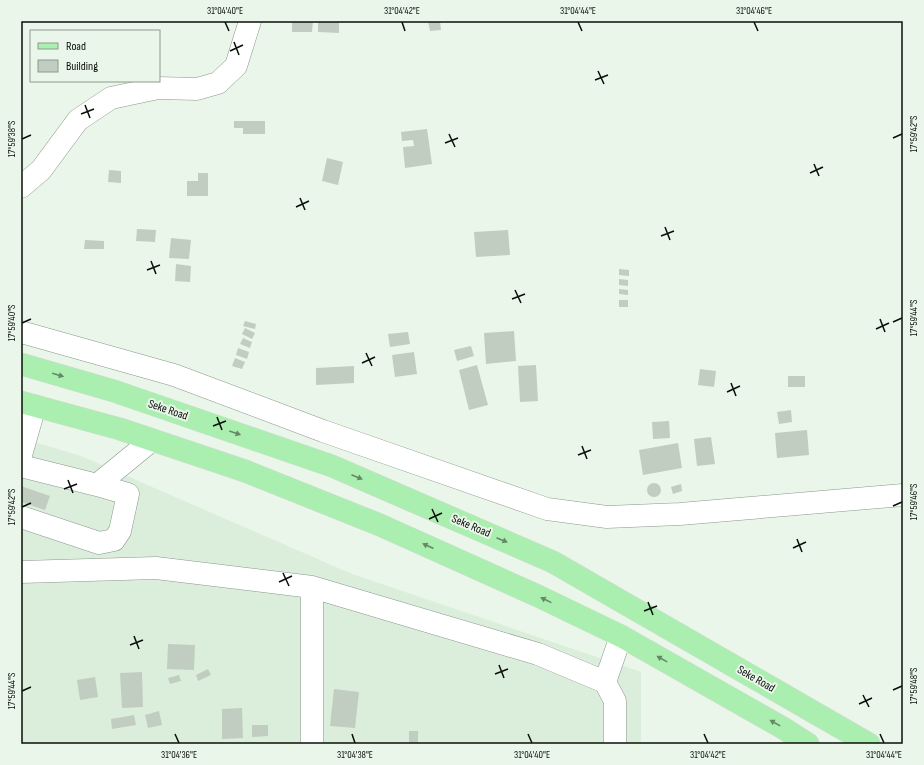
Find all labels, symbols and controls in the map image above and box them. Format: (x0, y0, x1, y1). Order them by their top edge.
text: 31°04'40"E (207, 5, 243, 17)
text: 31°04'42"E (384, 5, 420, 17)
text: 31°04'44"E (560, 5, 596, 17)
text: 31°04'46"E (736, 5, 772, 17)
legend (30, 30, 160, 82)
text: Road (66, 39, 86, 54)
text: Building (66, 59, 98, 74)
text: 17°59'42"S (908, 116, 920, 152)
text: 17°59'38"S (6, 121, 18, 157)
text: 17°59'44"S (908, 300, 920, 336)
text: 17°59'40"S (6, 305, 18, 341)
one-way arrow (53, 372, 65, 378)
street label: Seke Road (146, 396, 190, 424)
one-way arrow (230, 430, 242, 436)
one-way arrow (352, 474, 363, 480)
text: 17°59'46"S (908, 484, 920, 520)
text: 17°59'42"S (6, 489, 18, 525)
street label: Seke Road (449, 511, 493, 541)
one-way arrow (497, 537, 508, 543)
one-way arrow (422, 543, 433, 549)
one-way arrow (540, 597, 552, 603)
one-way arrow (656, 656, 668, 663)
street label: Seke Road (734, 662, 778, 696)
text: 17°59'48"S (908, 668, 920, 704)
text: 17°59'44"S (6, 673, 18, 709)
one-way arrow (769, 720, 781, 726)
text: 31°04'36"E (161, 749, 197, 761)
text: 31°04'38"E (337, 749, 373, 761)
text: 31°04'40"E (514, 749, 550, 761)
text: 31°04'42"E (690, 749, 726, 761)
text: 31°04'44"E (866, 749, 902, 761)

